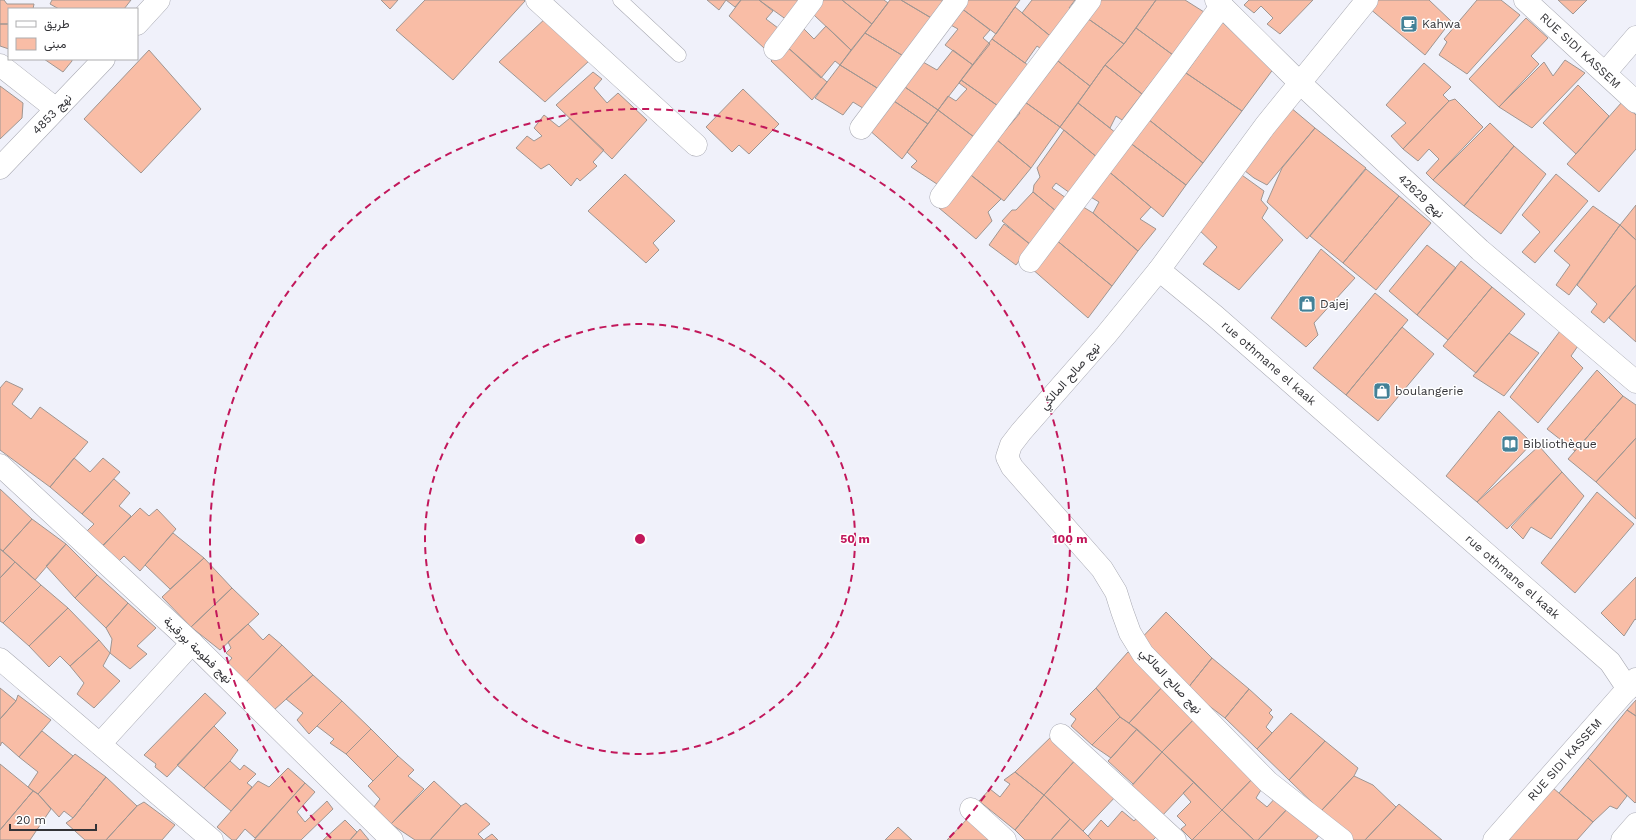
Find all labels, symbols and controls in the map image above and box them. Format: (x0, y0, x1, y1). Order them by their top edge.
legend (8, 8, 138, 60)
street label: RUE SIDI KASSEM (1537, 10, 1624, 91)
cafe icon: Kahwa (1399, 14, 1419, 34)
text: طريق (44, 17, 70, 32)
place label: Kahwa (1422, 17, 1461, 31)
text: مبنى (44, 37, 66, 52)
street label: نهج 4853 (29, 91, 76, 138)
street label: نهج 42629 (1394, 171, 1447, 222)
shop icon: Dajej (1297, 294, 1317, 314)
place label: Dajej (1320, 297, 1349, 311)
street label: rue othmane el kaak (1219, 318, 1319, 408)
street label: نهج صالح المالكي (1037, 340, 1105, 414)
shop icon: boulangerie (1372, 381, 1392, 401)
place label: boulangerie (1395, 384, 1463, 398)
library icon: Bibliothèque (1500, 434, 1520, 454)
place label: Bibliothèque (1523, 437, 1597, 451)
centre of rings (633, 532, 647, 546)
text: 50 m (840, 532, 870, 546)
text: 100 m (1052, 532, 1088, 546)
street label: rue othmane el kaak (1462, 532, 1563, 622)
street label: نهج فطومة بورقيبة (159, 614, 235, 688)
street label: نهج صالح المالكي (1135, 645, 1205, 719)
street label: RUE SIDI KASSEM (1525, 716, 1605, 804)
scale bar (10, 806, 96, 832)
text: 20 m (16, 813, 46, 827)

